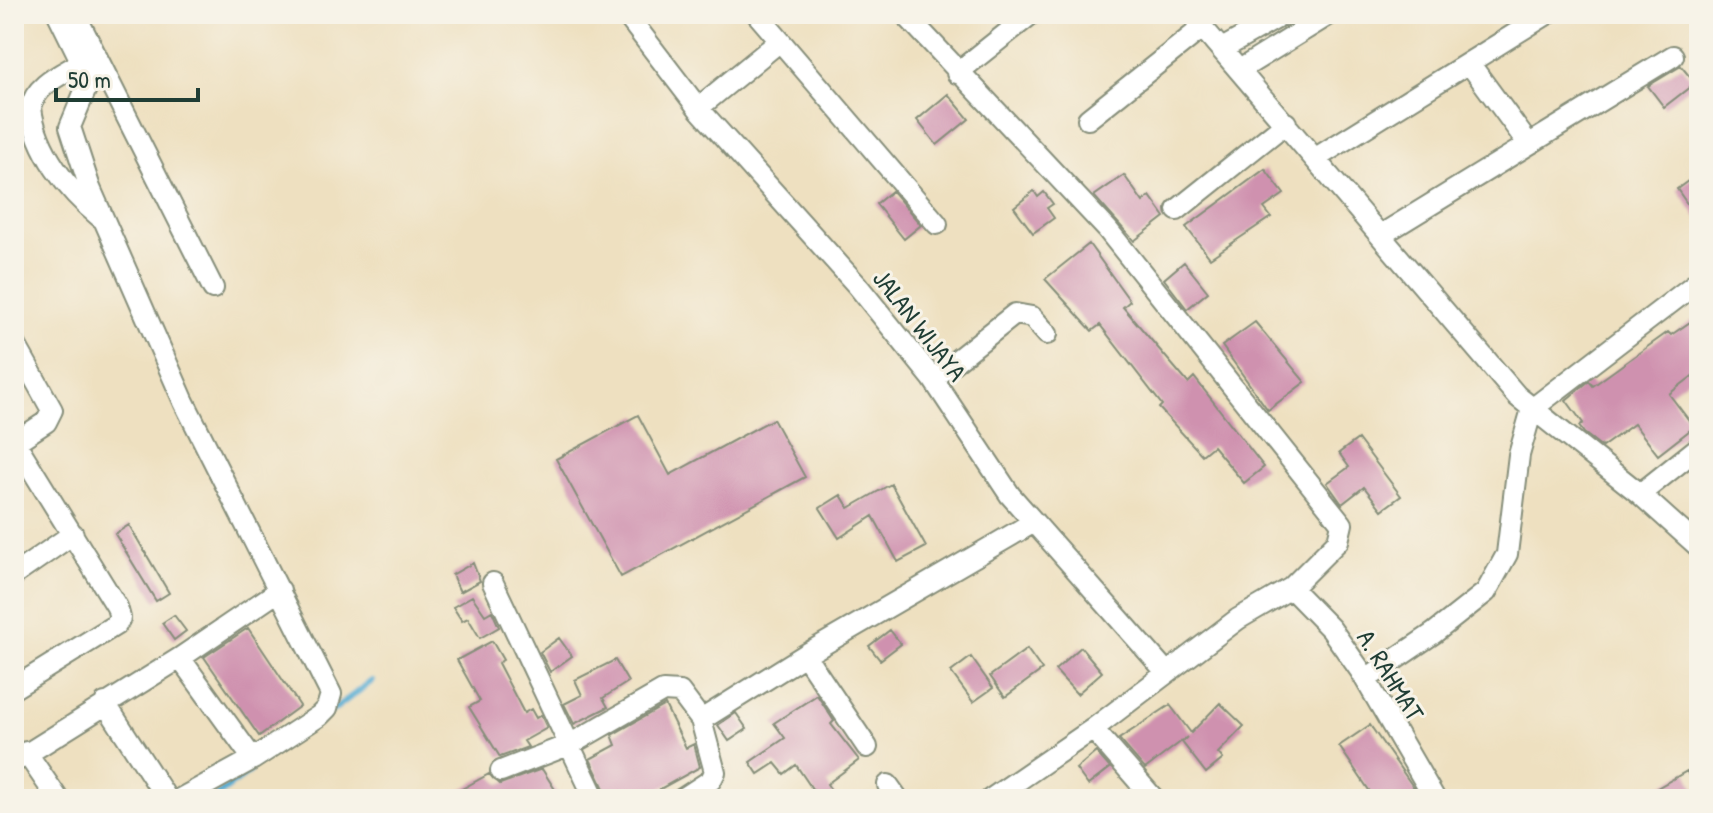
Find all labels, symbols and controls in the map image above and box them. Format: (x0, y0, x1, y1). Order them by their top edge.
scale bar (56, 52, 198, 102)
text: 50 m (68, 63, 111, 95)
street label: JALAN WIJAYA (865, 262, 975, 388)
street label: A. RAHMAT (1349, 623, 1433, 728)

